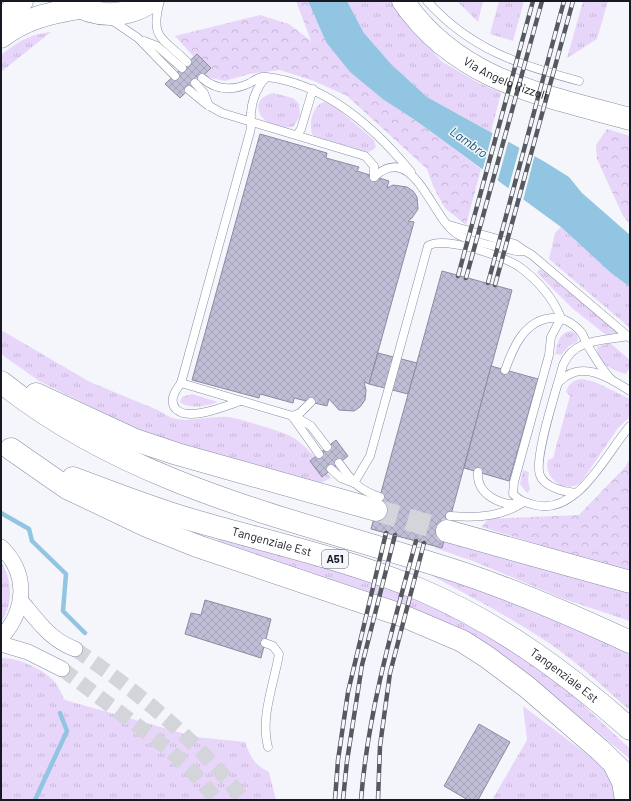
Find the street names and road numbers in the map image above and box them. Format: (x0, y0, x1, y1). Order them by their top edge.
street label: Via Angelo Rizzoli (461, 53, 549, 102)
street label: Tangenziale Est (231, 523, 314, 558)
road number: A51 (322, 550, 348, 568)
street label: Tangenziale Est (528, 644, 602, 705)

